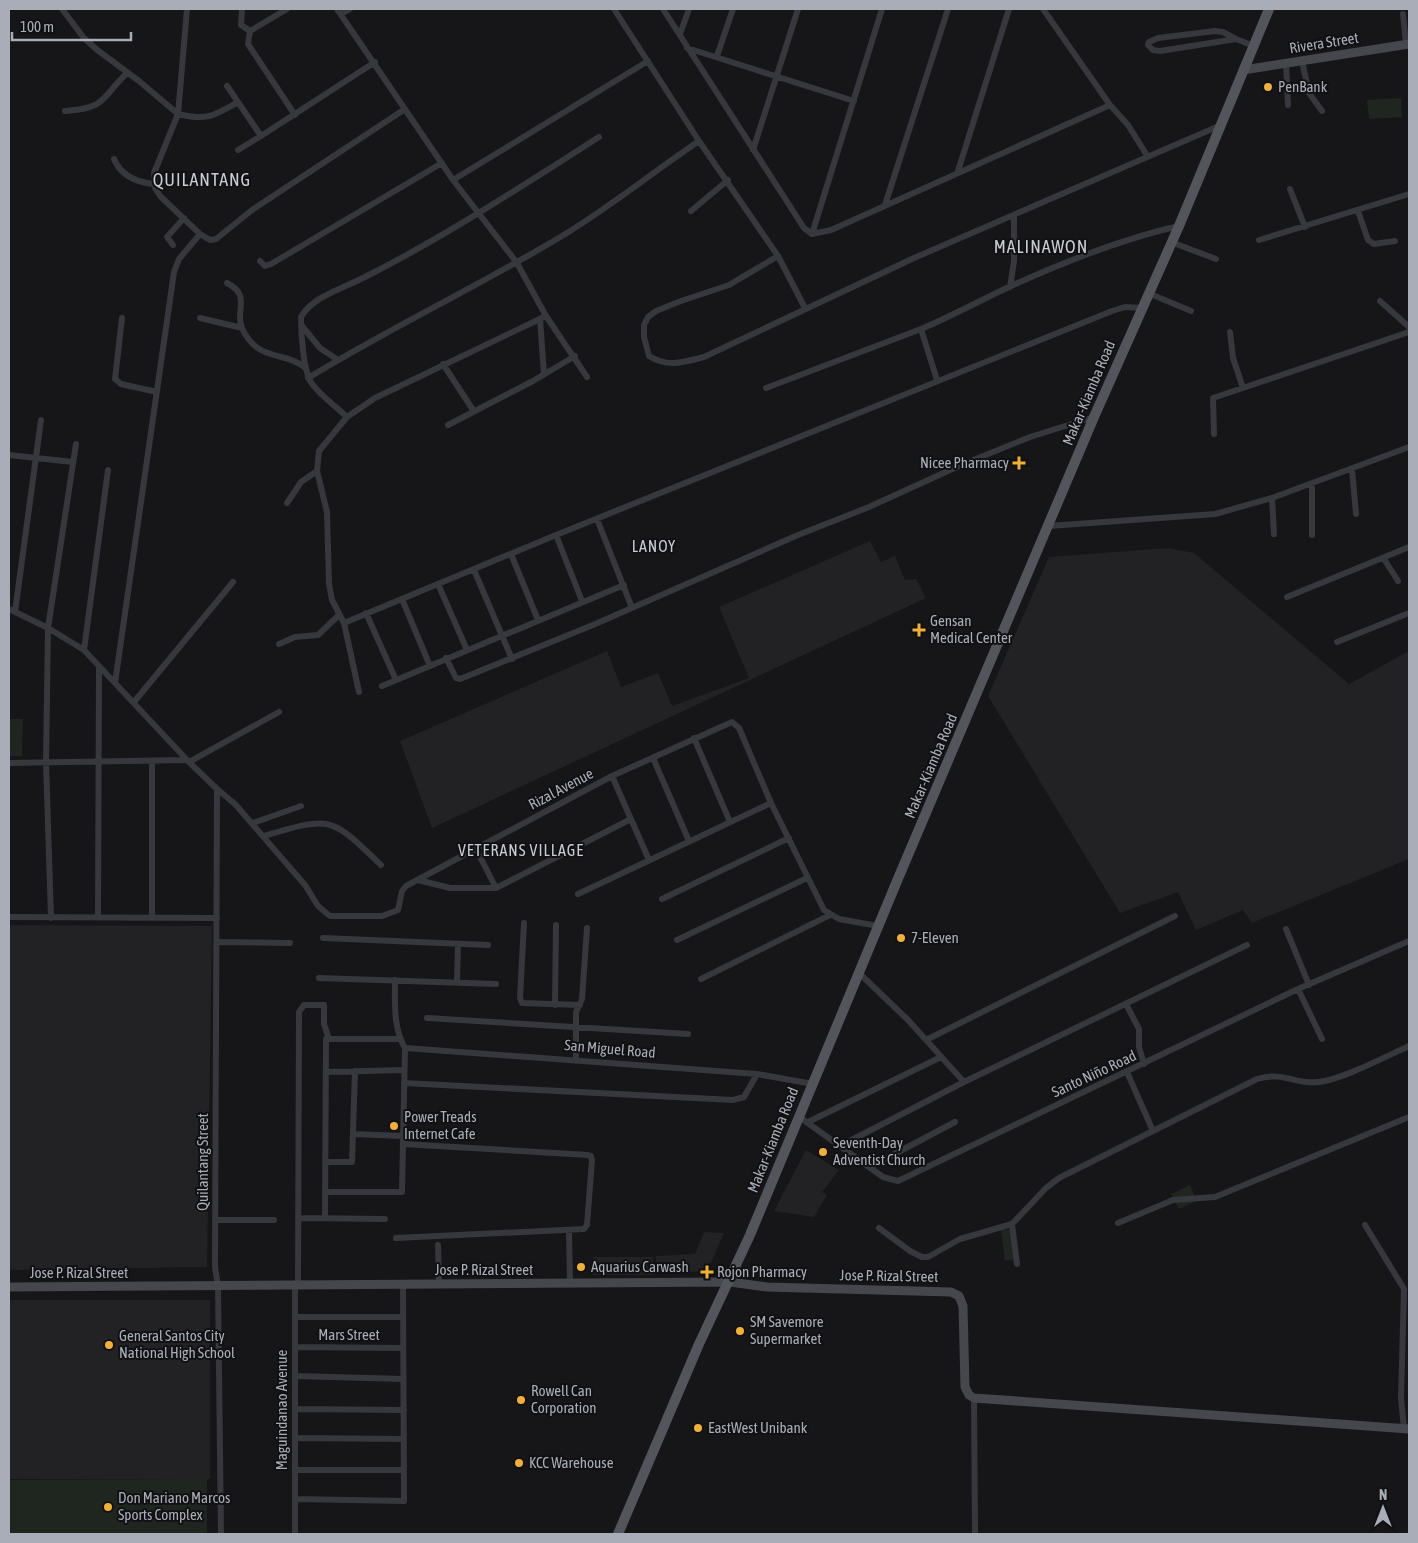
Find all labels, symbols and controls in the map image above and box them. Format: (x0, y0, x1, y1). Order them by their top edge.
scale bar (12, 10, 131, 42)
text: 100 m (20, 18, 54, 35)
street label: Rivera Street (1288, 29, 1360, 56)
place label: PenBank (1278, 78, 1328, 95)
marker: PenBank (1262, 81, 1274, 93)
district label: QUILANTANG (153, 169, 251, 190)
district label: MALINAWON (994, 236, 1088, 257)
street label: Makar-Kiamba Road (1059, 338, 1118, 448)
place label: Nicee Pharmacy (920, 454, 1009, 471)
marker: Nicee Pharmacy (1013, 457, 1025, 469)
district label: LANOY (632, 537, 676, 555)
place label: Gensan Medical Center (930, 612, 1013, 646)
marker: Gensan Medical Center (912, 623, 926, 637)
street label: Makar-Kiamba Road (901, 711, 960, 821)
street label: Rizal Avenue (525, 764, 596, 813)
district label: VETERANS VILLAGE (458, 841, 584, 859)
place label: 7-Eleven (911, 929, 959, 946)
marker: 7-Eleven (895, 932, 907, 944)
street label: San Miguel Road (564, 1036, 656, 1061)
street label: Santo Niño Road (1049, 1047, 1139, 1101)
street label: Makar-Kiamba Road (744, 1085, 801, 1195)
place label: Power Treads Internet Cafe (404, 1108, 477, 1142)
street label: Quilantang Street (194, 1113, 211, 1211)
marker: Power Treads Internet Cafe (388, 1120, 400, 1132)
place label: Seventh-Day Adventist Church (833, 1134, 926, 1168)
marker: Seventh-Day Adventist Church (817, 1146, 829, 1158)
place label: Aquarius Carwash (591, 1258, 689, 1275)
street label: Jose P. Rizal Street (435, 1261, 533, 1278)
marker: Aquarius Carwash (575, 1261, 587, 1273)
place label: Rojon Pharmacy (717, 1263, 807, 1280)
street label: Jose P. Rizal Street (30, 1264, 128, 1281)
marker: Rojon Pharmacy (701, 1266, 713, 1278)
street label: Jose P. Rizal Street (840, 1266, 939, 1285)
place label: SM Savemore Supermarket (750, 1313, 824, 1347)
marker: SM Savemore Supermarket (734, 1325, 746, 1337)
street label: Mars Street (318, 1326, 380, 1343)
place label: General Santos City National High School (119, 1327, 235, 1361)
marker: General Santos City National High School (103, 1339, 115, 1351)
street label: Maguindanao Avenue (273, 1350, 290, 1470)
place label: Rowell Can Corporation (531, 1382, 597, 1416)
marker: Rowell Can Corporation (515, 1394, 527, 1406)
place label: EastWest Unibank (708, 1419, 808, 1436)
marker: EastWest Unibank (692, 1422, 704, 1434)
place label: KCC Warehouse (529, 1454, 614, 1471)
marker: KCC Warehouse (513, 1457, 525, 1469)
north arrow (1358, 1483, 1408, 1533)
text: N (1379, 1487, 1387, 1503)
place label: Don Mariano Marcos Sports Complex (118, 1489, 230, 1523)
marker: Don Mariano Marcos Sports Complex (102, 1501, 114, 1513)

